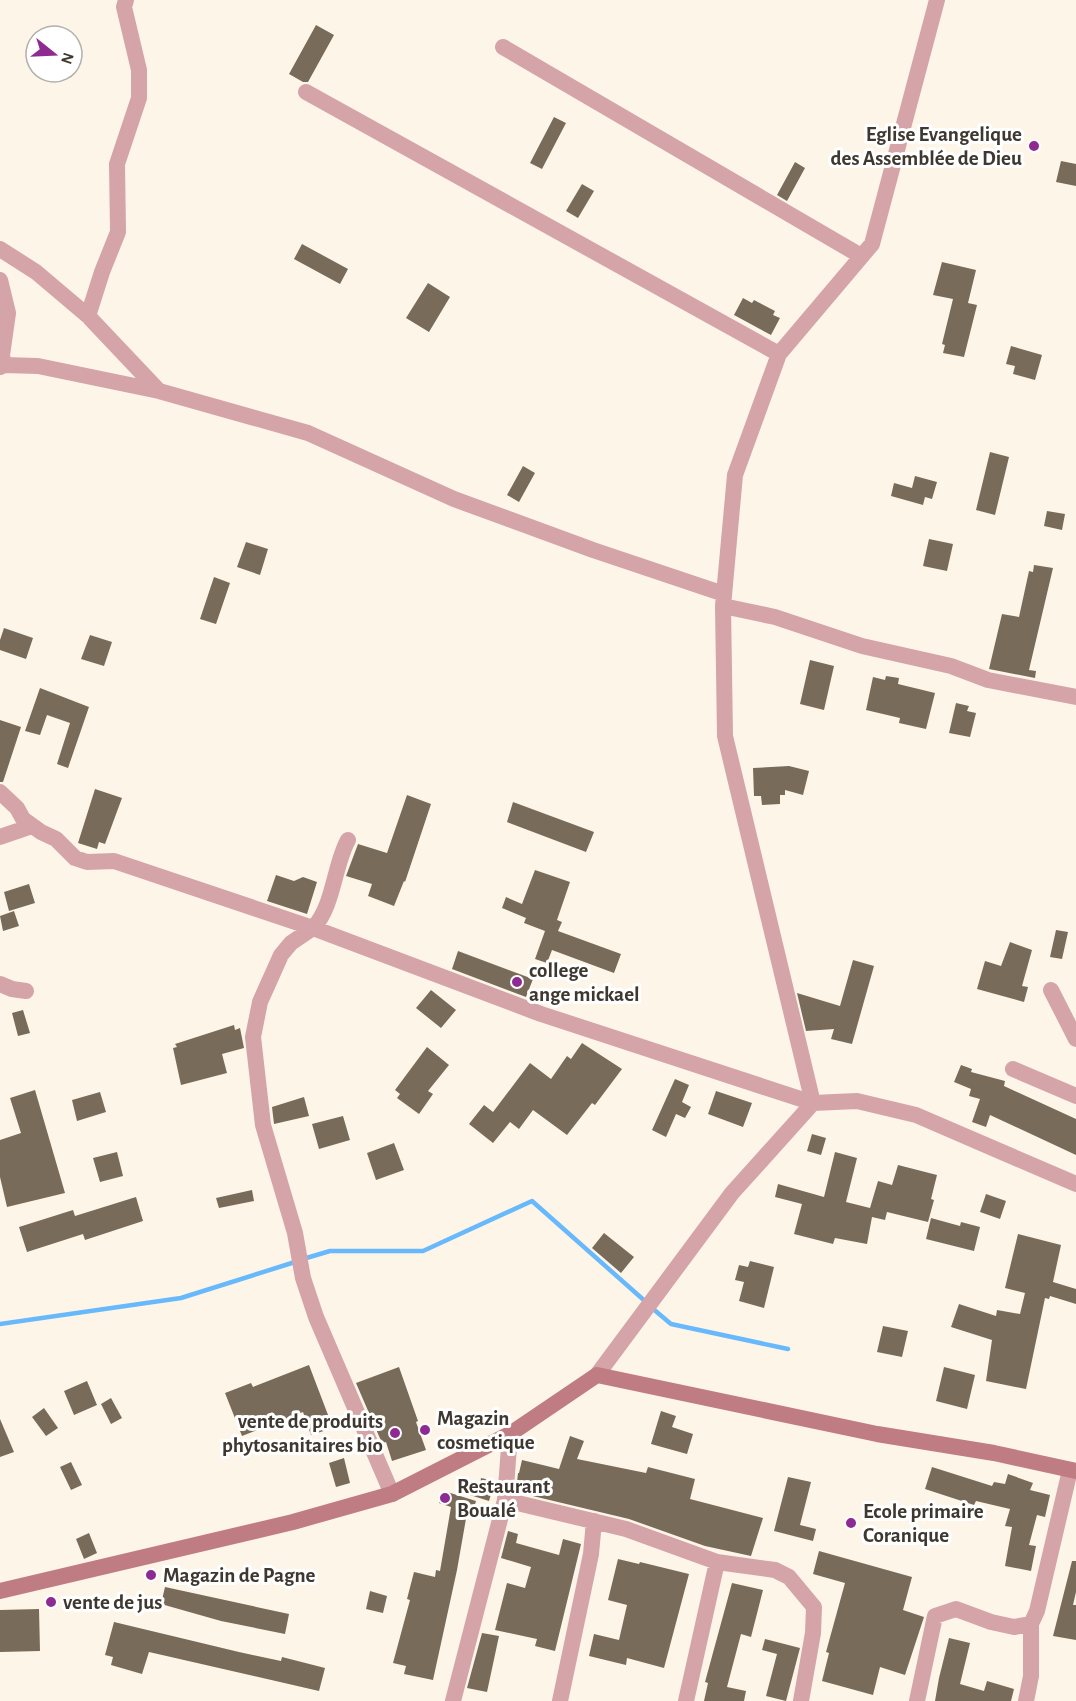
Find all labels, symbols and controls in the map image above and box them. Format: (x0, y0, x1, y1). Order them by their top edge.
north arrow (24, 24, 84, 84)
text: N (58, 51, 77, 66)
place label: Eglise Evangelique des Assemblée de Dieu (830, 124, 1022, 169)
marker: Eglise Evangelique des Assemblée de Dieu (1027, 139, 1041, 153)
place label: college ange mickael (529, 960, 640, 1005)
marker: college ange mickael (510, 975, 524, 989)
place label: Magazin cosmetique (437, 1408, 535, 1453)
place label: vente de produits phytosanitaires bio (222, 1411, 383, 1456)
marker: Magazin cosmetique (418, 1423, 432, 1437)
marker: vente de produits phytosanitaires bio (388, 1426, 402, 1440)
place label: Restaurant Boualé (457, 1476, 550, 1521)
marker: Restaurant Boualé (438, 1491, 452, 1505)
place label: Ecole primaire Coranique (863, 1501, 984, 1546)
marker: Ecole primaire Coranique (844, 1516, 858, 1530)
place label: Magazin de Pagne (163, 1565, 316, 1586)
marker: Magazin de Pagne (144, 1568, 158, 1582)
place label: vente de jus (63, 1592, 162, 1613)
marker: vente de jus (44, 1595, 58, 1609)

